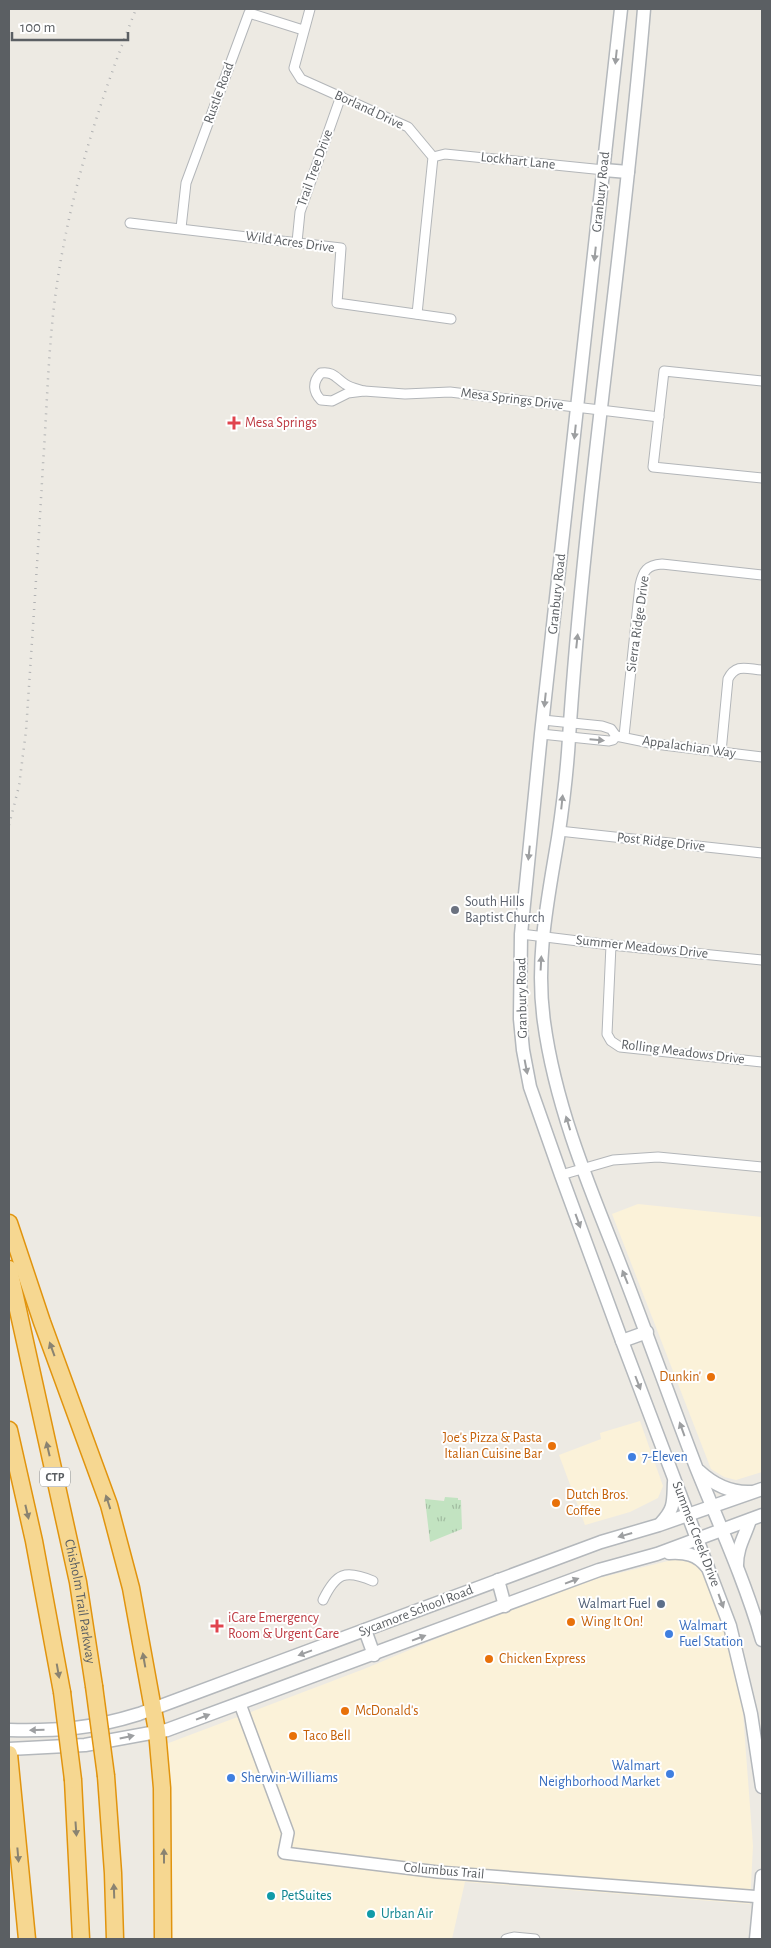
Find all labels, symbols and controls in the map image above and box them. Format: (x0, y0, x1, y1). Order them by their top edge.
scale bar (12, 10, 129, 42)
text: 100 m (20, 20, 55, 35)
one-way arrow (612, 50, 620, 66)
street label: Rustle Road (201, 60, 237, 126)
street label: Borland Drive (332, 88, 406, 132)
street label: Trail Tree Drive (295, 128, 335, 208)
street label: Lockhart Lane (480, 150, 556, 172)
street label: Granbury Road (590, 151, 612, 233)
street label: Wild Acres Drive (245, 229, 335, 255)
one-way arrow (591, 246, 599, 262)
street label: Mesa Springs Drive (460, 386, 564, 412)
marker: Mesa Springs (227, 416, 241, 430)
place label: Mesa Springs (245, 416, 317, 430)
one-way arrow (571, 425, 579, 441)
street label: Granbury Road (546, 553, 568, 635)
street label: Sierra Ridge Drive (624, 575, 652, 673)
one-way arrow (574, 632, 582, 648)
one-way arrow (541, 692, 549, 708)
street label: Appalachian Way (641, 734, 737, 761)
one-way arrow (589, 736, 605, 744)
one-way arrow (558, 794, 566, 810)
street label: Post Ridge Drive (616, 830, 706, 854)
one-way arrow (525, 845, 533, 861)
place label: South Hills Baptist Church (465, 895, 545, 925)
marker: South Hills Baptist Church (449, 904, 461, 916)
street label: Summer Meadows Drive (575, 933, 709, 961)
one-way arrow (537, 955, 545, 971)
street label: Granbury Road (514, 957, 530, 1039)
street label: Rolling Meadows Drive (620, 1037, 746, 1067)
one-way arrow (522, 1059, 530, 1075)
one-way arrow (564, 1115, 571, 1130)
one-way arrow (575, 1214, 582, 1229)
one-way arrow (621, 1269, 628, 1284)
one-way arrow (47, 1342, 55, 1357)
place label: Dunkin' (659, 1370, 701, 1384)
marker: Dunkin' (705, 1371, 717, 1383)
one-way arrow (635, 1375, 642, 1390)
one-way arrow (678, 1421, 685, 1436)
place label: Joe's Pizza & Pasta Italian Cuisine Bar (443, 1431, 543, 1461)
marker: Joe's Pizza & Pasta Italian Cuisine Bar (546, 1440, 558, 1452)
one-way arrow (44, 1441, 52, 1457)
place label: 7-Eleven (642, 1450, 688, 1464)
marker: 7-Eleven (626, 1451, 638, 1463)
road number: CTP (40, 1468, 70, 1486)
street label: Summer Creek Drive (670, 1479, 722, 1589)
place label: Dutch Bros. Coffee (566, 1488, 628, 1518)
one-way arrow (103, 1494, 111, 1509)
marker: Dutch Bros. Coffee (550, 1497, 562, 1509)
one-way arrow (23, 1504, 31, 1520)
one-way arrow (618, 1531, 633, 1539)
street label: Chisholm Trail Parkway (62, 1538, 97, 1665)
one-way arrow (564, 1577, 579, 1584)
street label: Sycamore School Road (357, 1583, 475, 1639)
one-way arrow (717, 1594, 725, 1609)
place label: Walmart Fuel (578, 1597, 651, 1611)
marker: Walmart Fuel (655, 1598, 667, 1610)
place label: iCare Emergency Room & Urgent Care (228, 1611, 339, 1641)
place label: Wing It On! (581, 1615, 643, 1629)
marker: Wing It On! (565, 1616, 577, 1628)
marker: iCare Emergency Room & Urgent Care (210, 1619, 224, 1633)
place label: Walmart Fuel Station (679, 1619, 743, 1649)
marker: Walmart Fuel Station (663, 1628, 675, 1640)
one-way arrow (412, 1634, 427, 1641)
one-way arrow (297, 1649, 312, 1657)
one-way arrow (140, 1652, 148, 1668)
place label: Chicken Express (499, 1652, 586, 1666)
marker: Chicken Express (483, 1653, 495, 1665)
one-way arrow (55, 1664, 63, 1680)
place label: McDonald's (355, 1704, 418, 1718)
marker: McDonald's (339, 1705, 351, 1717)
one-way arrow (196, 1713, 211, 1721)
one-way arrow (29, 1726, 45, 1734)
place label: Taco Bell (303, 1729, 351, 1743)
marker: Taco Bell (287, 1730, 299, 1742)
one-way arrow (119, 1733, 135, 1741)
place label: Walmart Neighborhood Market (539, 1759, 661, 1789)
marker: Walmart Neighborhood Market (664, 1768, 676, 1780)
place label: Sherwin-Williams (241, 1771, 338, 1785)
marker: Sherwin-Williams (225, 1772, 237, 1784)
one-way arrow (72, 1821, 80, 1837)
one-way arrow (15, 1847, 23, 1863)
one-way arrow (159, 1847, 167, 1863)
street label: Columbus Trail (403, 1860, 485, 1882)
one-way arrow (109, 1882, 117, 1898)
place label: PetSuites (281, 1889, 332, 1903)
marker: PetSuites (265, 1890, 277, 1902)
place label: Urban Air (381, 1907, 434, 1921)
marker: Urban Air (365, 1908, 377, 1920)

